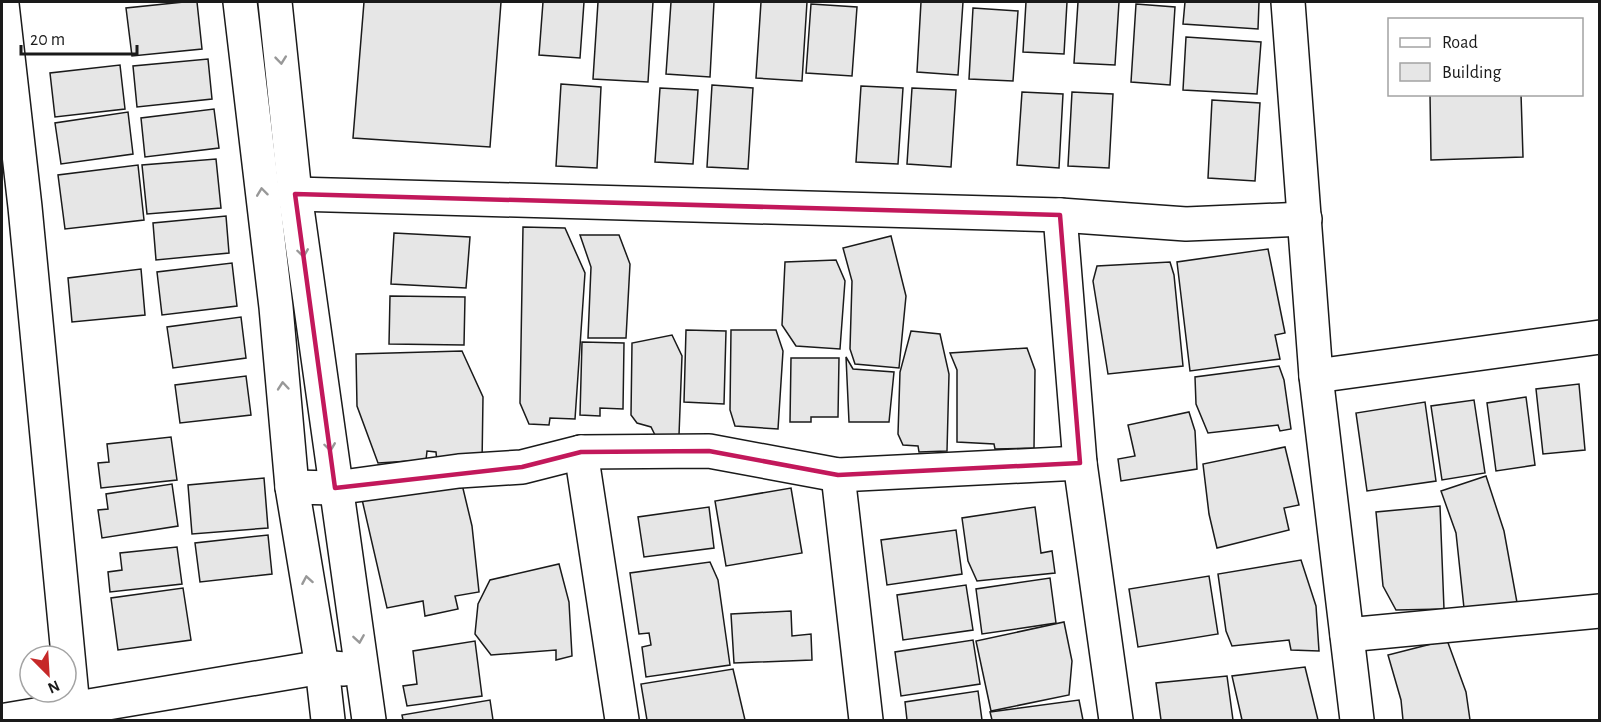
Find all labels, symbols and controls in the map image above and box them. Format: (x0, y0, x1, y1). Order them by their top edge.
scale bar (21, 18, 136, 56)
legend (1388, 18, 1583, 96)
text: 20 m (30, 31, 65, 49)
text: Road (1442, 34, 1478, 52)
one-way arrow (274, 55, 287, 64)
text: Building (1442, 64, 1502, 82)
one-way arrow (257, 188, 269, 197)
one-way arrow (297, 249, 309, 258)
one-way arrow (277, 382, 290, 391)
one-way arrow (323, 442, 335, 451)
one-way arrow (301, 575, 314, 585)
one-way arrow (352, 635, 364, 644)
north arrow (18, 644, 78, 704)
text: N (45, 677, 62, 696)

